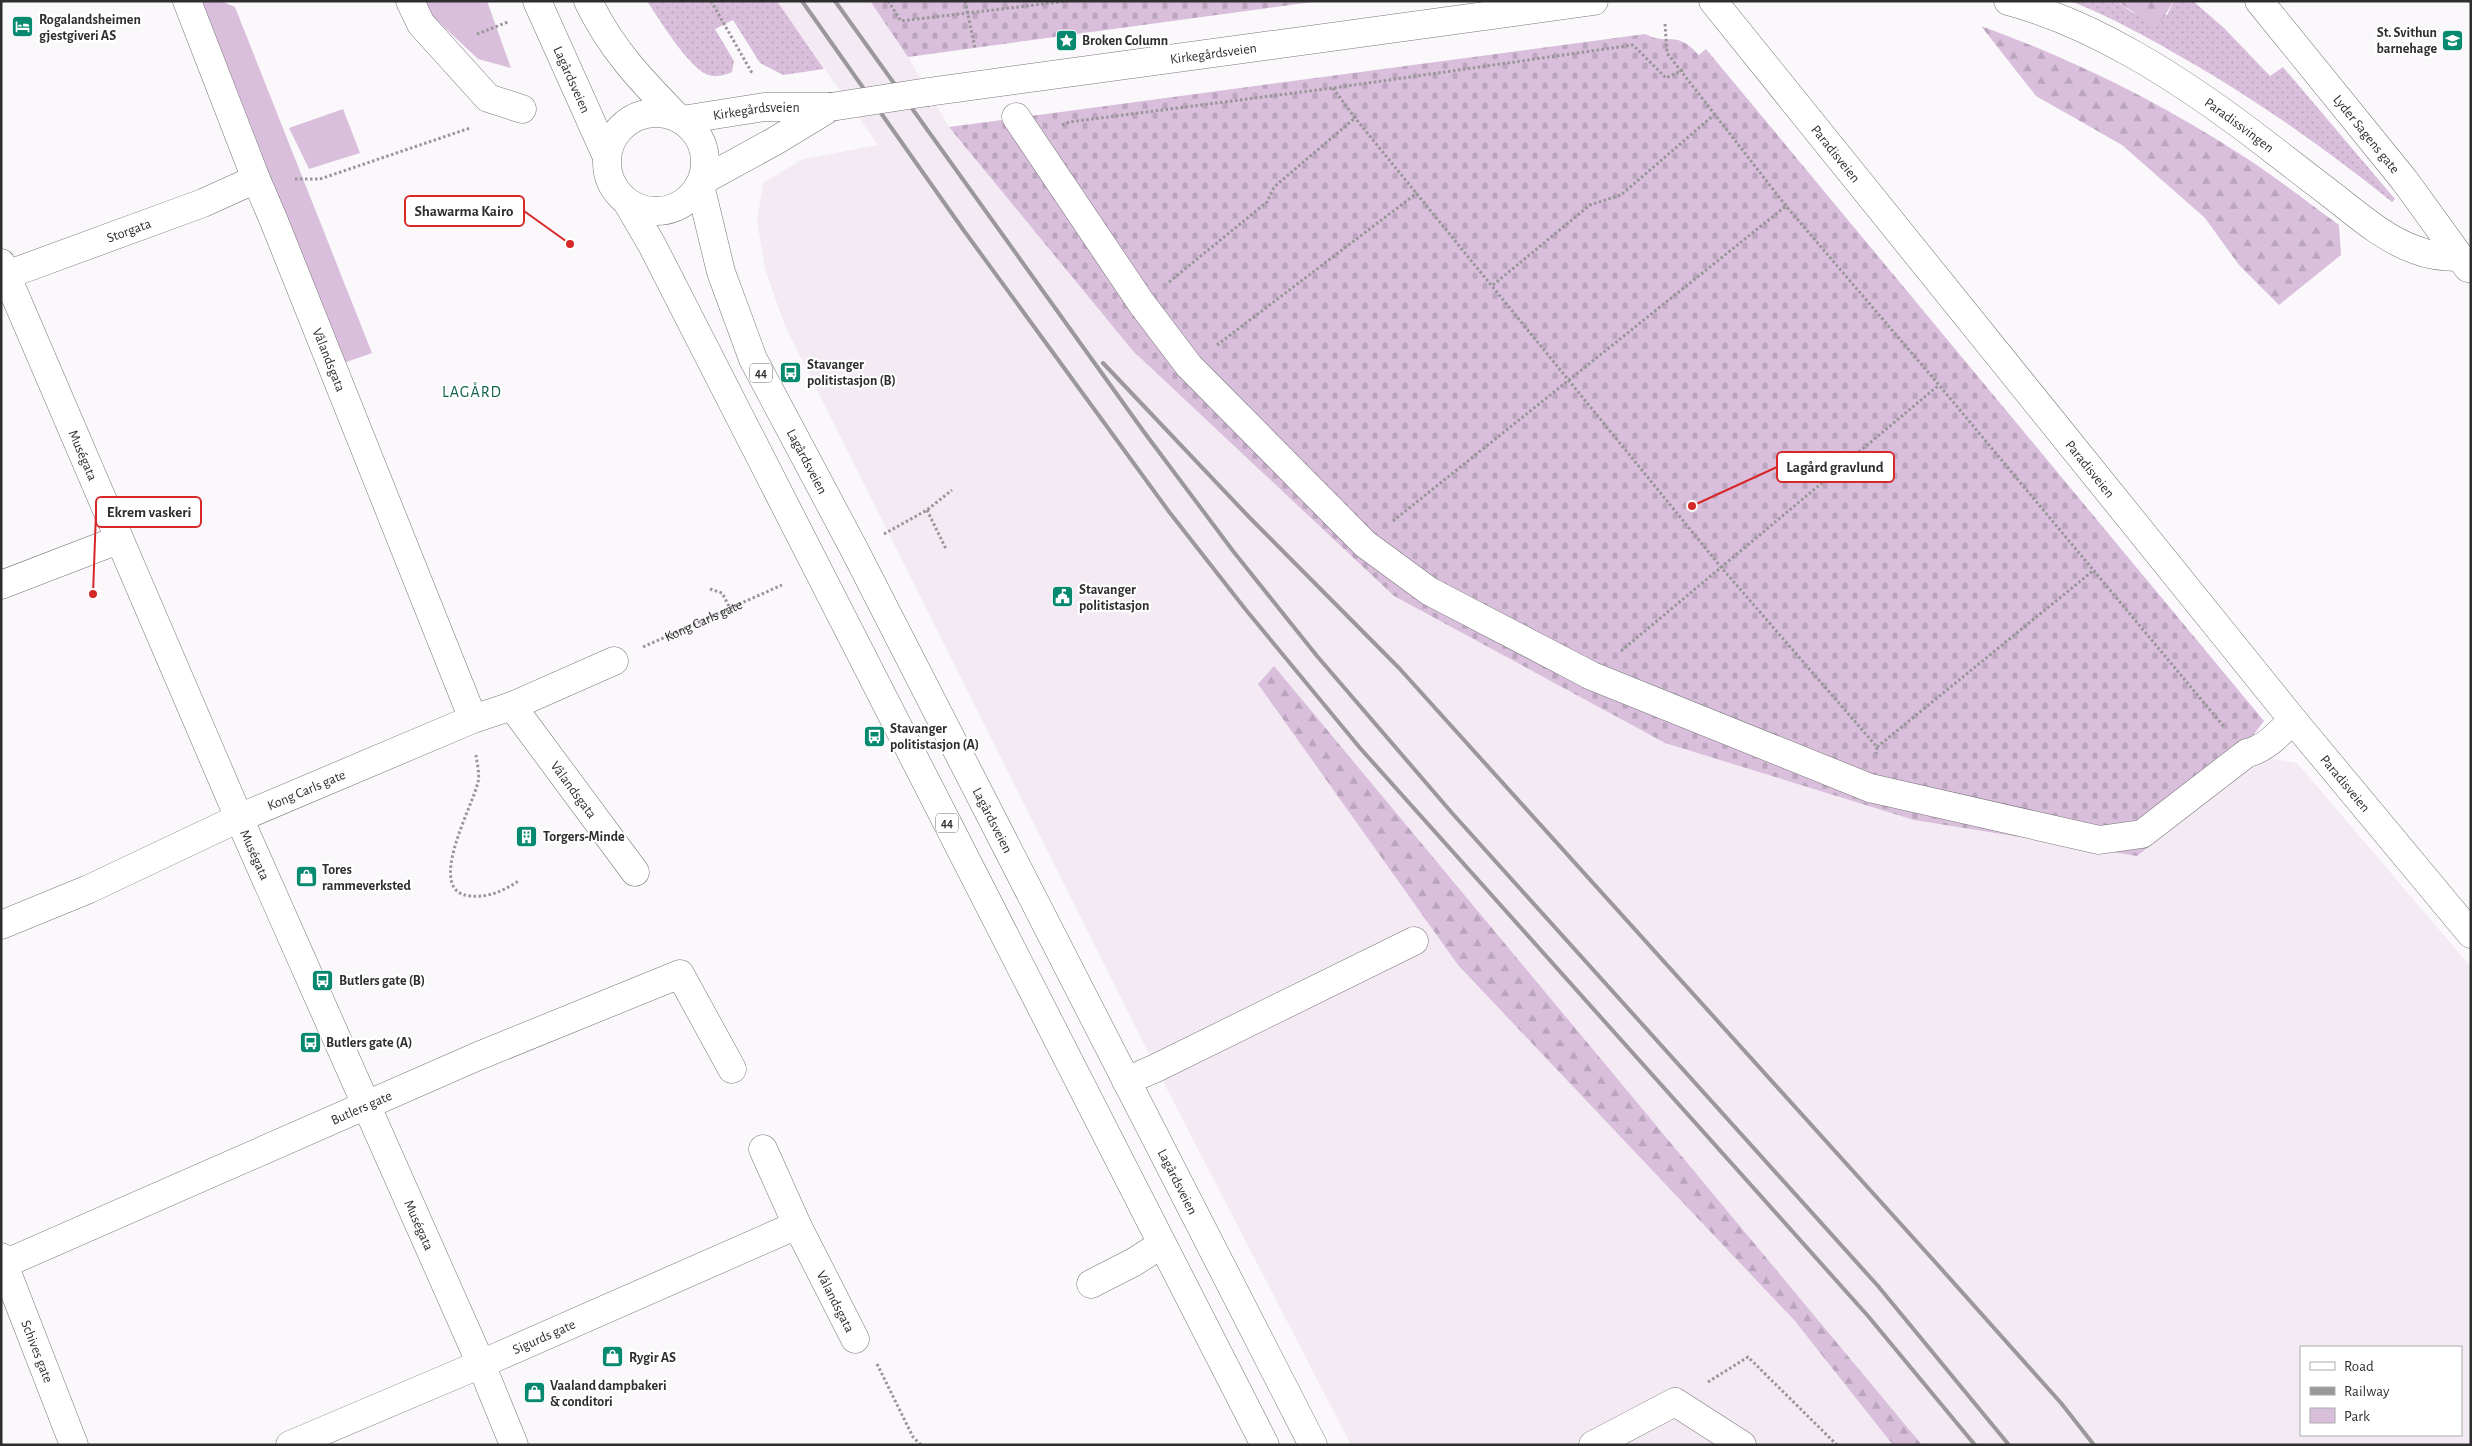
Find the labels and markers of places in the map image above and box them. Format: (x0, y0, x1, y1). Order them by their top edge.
place label: Rogalandsheimen gjestgiveri AS (39, 13, 141, 43)
hotel icon: Rogalandsheimen gjestgiveri AS (11, 15, 35, 39)
place label: St. Svithun barnehage (2376, 26, 2437, 56)
place icon: Broken Column (1054, 28, 1078, 52)
school or university icon: St. Svithun barnehage (2441, 28, 2465, 52)
place label: Broken Column (1082, 34, 1168, 48)
callout: Shawarma Kairo (405, 196, 524, 226)
place label: Stavanger politistasjon (B) (807, 358, 896, 388)
bus stop icon: Stavanger politistasjon (B) (779, 360, 803, 384)
callout: Lagård gravlund (1777, 452, 1894, 482)
callout: Ekrem vaskeri (96, 497, 201, 527)
place label: Stavanger politistasjon (1079, 583, 1149, 613)
public building icon: Stavanger politistasjon (1051, 585, 1075, 609)
place label: Stavanger politistasjon (A) (890, 722, 979, 752)
bus stop icon: Stavanger politistasjon (A) (862, 724, 886, 748)
building icon: Torgers-Minde (515, 824, 539, 848)
place label: Torgers-Minde (543, 830, 625, 844)
place label: Tores rammeverksted (322, 863, 411, 893)
shop icon: Tores rammeverksted (294, 865, 318, 889)
bus stop icon: Butlers gate (B) (311, 968, 335, 992)
place label: Butlers gate (B) (339, 974, 425, 988)
bus stop icon: Butlers gate (A) (298, 1030, 322, 1054)
place label: Butlers gate (A) (326, 1036, 412, 1050)
shop icon: Rygir AS (601, 1345, 625, 1369)
place label: Rygir AS (629, 1351, 676, 1365)
place label: Vaaland dampbakeri & conditori (550, 1379, 667, 1409)
shop icon: Vaaland dampbakeri & conditori (522, 1381, 546, 1405)

